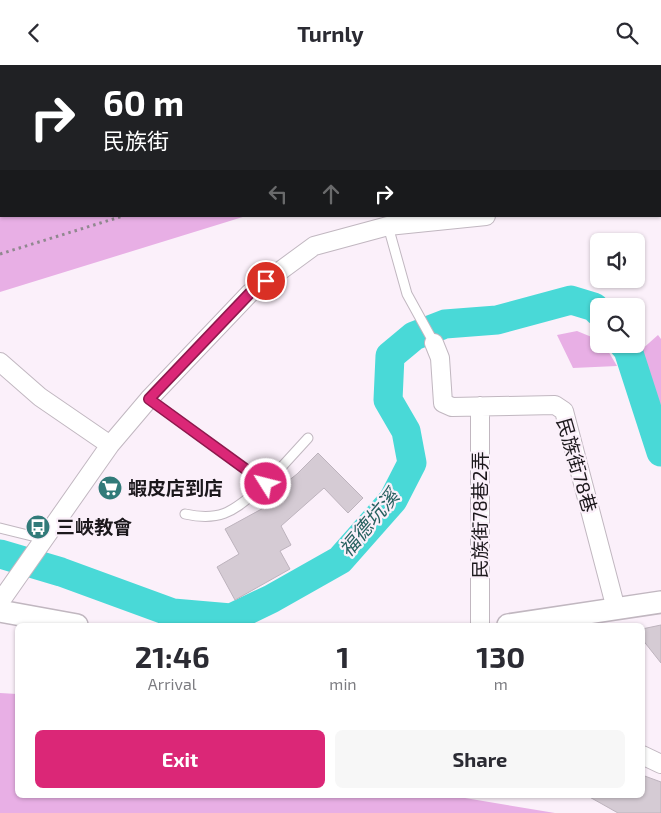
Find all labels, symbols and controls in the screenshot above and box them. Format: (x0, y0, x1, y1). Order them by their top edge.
icon: back (20, 19, 48, 47)
icon: search (613, 19, 641, 47)
text: Turnly (297, 20, 364, 46)
text: 60 m (103, 81, 184, 123)
icon: right (20, 85, 85, 150)
text: 民族街 (103, 127, 169, 153)
icon: left (264, 180, 292, 208)
icon: ahead (317, 180, 345, 208)
icon: right (370, 180, 398, 208)
map controls (590, 233, 645, 353)
button: sound (590, 233, 645, 288)
pin (245, 260, 287, 302)
icon: arrive (252, 267, 280, 295)
button: search (590, 298, 645, 353)
street label: 民族街78巷 (553, 415, 602, 515)
street label: 民族街78巷2弄 (468, 452, 491, 578)
position arrow (239, 457, 291, 509)
supermarket icon: 蝦皮店到店 (97, 475, 123, 501)
place label: 蝦皮店到店 (128, 476, 223, 499)
water label: 福德坑溪 (333, 482, 405, 561)
bus stop icon: 三峽教會 (25, 514, 51, 540)
place label: 三峽教會 (56, 515, 132, 538)
text: 21:46 (135, 638, 210, 674)
text: 1 (337, 638, 349, 674)
text: 130 (476, 638, 525, 674)
text: Arrival (148, 674, 197, 693)
text: min (329, 674, 357, 693)
text: m (494, 674, 508, 693)
button: Exit (35, 730, 325, 788)
button: Share (335, 730, 625, 788)

